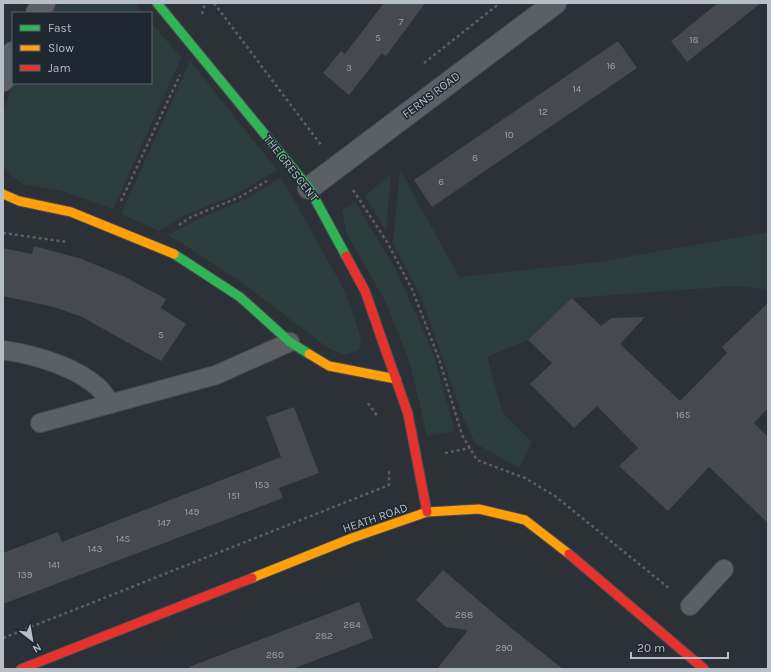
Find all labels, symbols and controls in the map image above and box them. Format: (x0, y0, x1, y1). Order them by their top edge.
legend (12, 12, 152, 84)
house number: 7 (399, 16, 404, 28)
text: Fast (48, 21, 72, 35)
house number: 5 (375, 32, 381, 44)
house number: 18 (689, 34, 699, 46)
text: Slow (48, 41, 74, 55)
house number: 16 (606, 60, 616, 72)
text: Jam (48, 61, 71, 75)
house number: 3 (346, 62, 352, 74)
street label: FERNS ROAD (399, 69, 463, 121)
house number: 14 (573, 83, 582, 95)
house number: 12 (538, 106, 548, 118)
house number: 10 (504, 129, 514, 141)
street label: THE CRESCENT (261, 132, 321, 204)
house number: 8 (472, 152, 478, 164)
house number: 6 (438, 176, 444, 188)
house number: 5 (158, 329, 164, 341)
house number: 165 (676, 409, 691, 421)
house number: 153 (255, 479, 270, 491)
house number: 151 (228, 490, 240, 502)
street label: HEATH ROAD (341, 500, 409, 536)
house number: 149 (185, 506, 200, 518)
house number: 147 (157, 517, 171, 529)
house number: 145 (116, 533, 131, 545)
house number: 143 (88, 543, 102, 555)
house number: 141 (48, 559, 60, 571)
house number: 139 (17, 569, 33, 581)
house number: 288 (455, 609, 473, 621)
house number: 284 (343, 619, 361, 631)
north arrow (12, 620, 52, 660)
house number: 282 (315, 630, 333, 642)
scale bar (631, 634, 728, 660)
text: N (30, 641, 44, 656)
text: 20 m (637, 641, 665, 655)
house number: 290 (495, 642, 513, 654)
house number: 280 (266, 649, 284, 661)

